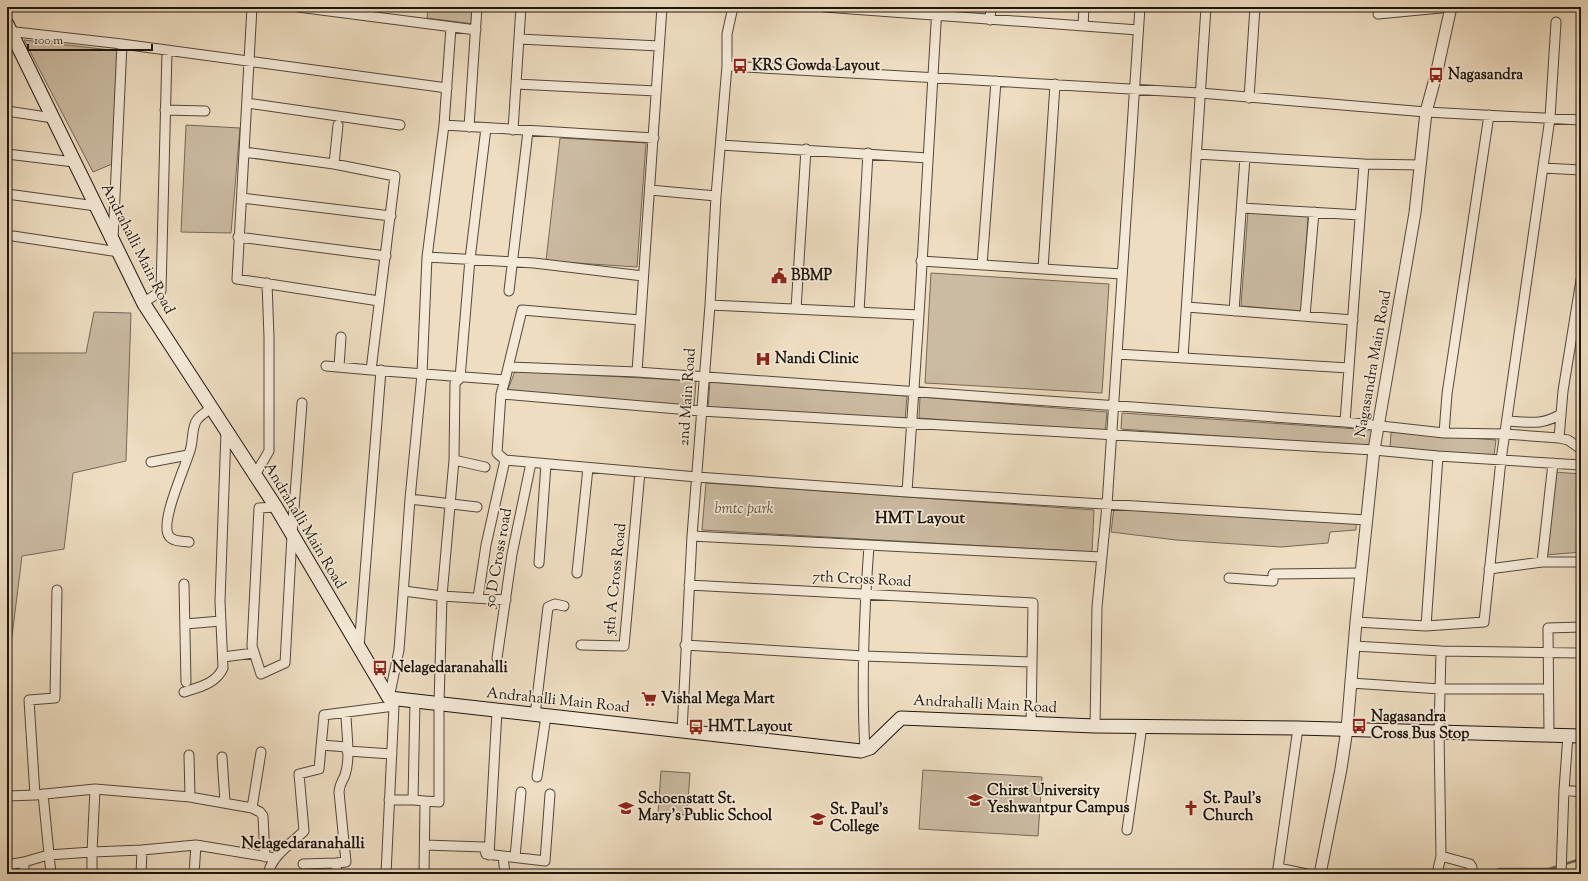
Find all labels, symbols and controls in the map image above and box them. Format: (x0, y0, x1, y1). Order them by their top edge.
scale bar (28, 26, 152, 52)
text: 100 m (34, 32, 63, 50)
place label: KRS Gowda Layout (752, 56, 881, 77)
bus stop icon: KRS Gowda Layout (731, 57, 749, 75)
place label: Nagasandra (1448, 65, 1523, 86)
bus stop icon: Nagasandra (1427, 66, 1445, 84)
street label: Andrahalli Main Road (95, 180, 179, 318)
place label: BBMP (791, 266, 832, 287)
public building icon: BBMP (770, 267, 788, 285)
street label: Nagasandra Main Road (1351, 288, 1397, 439)
street label: 2nd Main Road (674, 347, 702, 447)
place label: Nandi Clinic (775, 349, 859, 370)
hospital icon: Nandi Clinic (754, 350, 772, 368)
street label: Andrahalli Main Road (258, 459, 350, 594)
park label: bmtc park (715, 499, 774, 520)
street label: 50 D Cross road (480, 506, 518, 611)
district label: HMT Layout (875, 508, 965, 531)
street label: 5th A Cross Road (600, 522, 632, 637)
street label: 7th Cross Road (812, 567, 913, 593)
place label: Nelagedaranahalli (392, 658, 508, 679)
bus stop icon: Nelagedaranahalli (371, 659, 389, 677)
street label: Andrahalli Main Road (485, 683, 631, 719)
place label: Vishal Mega Mart (661, 689, 776, 710)
supermarket icon: Vishal Mega Mart (640, 690, 658, 708)
street label: Andrahalli Main Road (913, 691, 1058, 719)
place label: Nagasandra Cross Bus Stop (1371, 707, 1470, 745)
place label: HMT Layout (708, 717, 793, 738)
bus stop icon: Nagasandra Cross Bus Stop (1350, 717, 1368, 735)
bus stop icon: HMT Layout (687, 718, 705, 736)
place label: Chirst University Yeshwantpur Campus (987, 781, 1130, 819)
place label: Schoenstatt St. Mary's Public School (638, 789, 773, 827)
place label: St. Paul's Church (1203, 789, 1261, 827)
school or university icon: Chirst University Yeshwantpur Campus (966, 791, 984, 809)
school or university icon: Schoenstatt St. Mary's Public School (617, 799, 635, 817)
church icon: St. Paul's Church (1182, 799, 1200, 817)
place label: St. Paul's College (830, 800, 888, 838)
school or university icon: St. Paul's College (809, 810, 827, 828)
district label: Nelagedaranahalli (241, 833, 365, 856)

